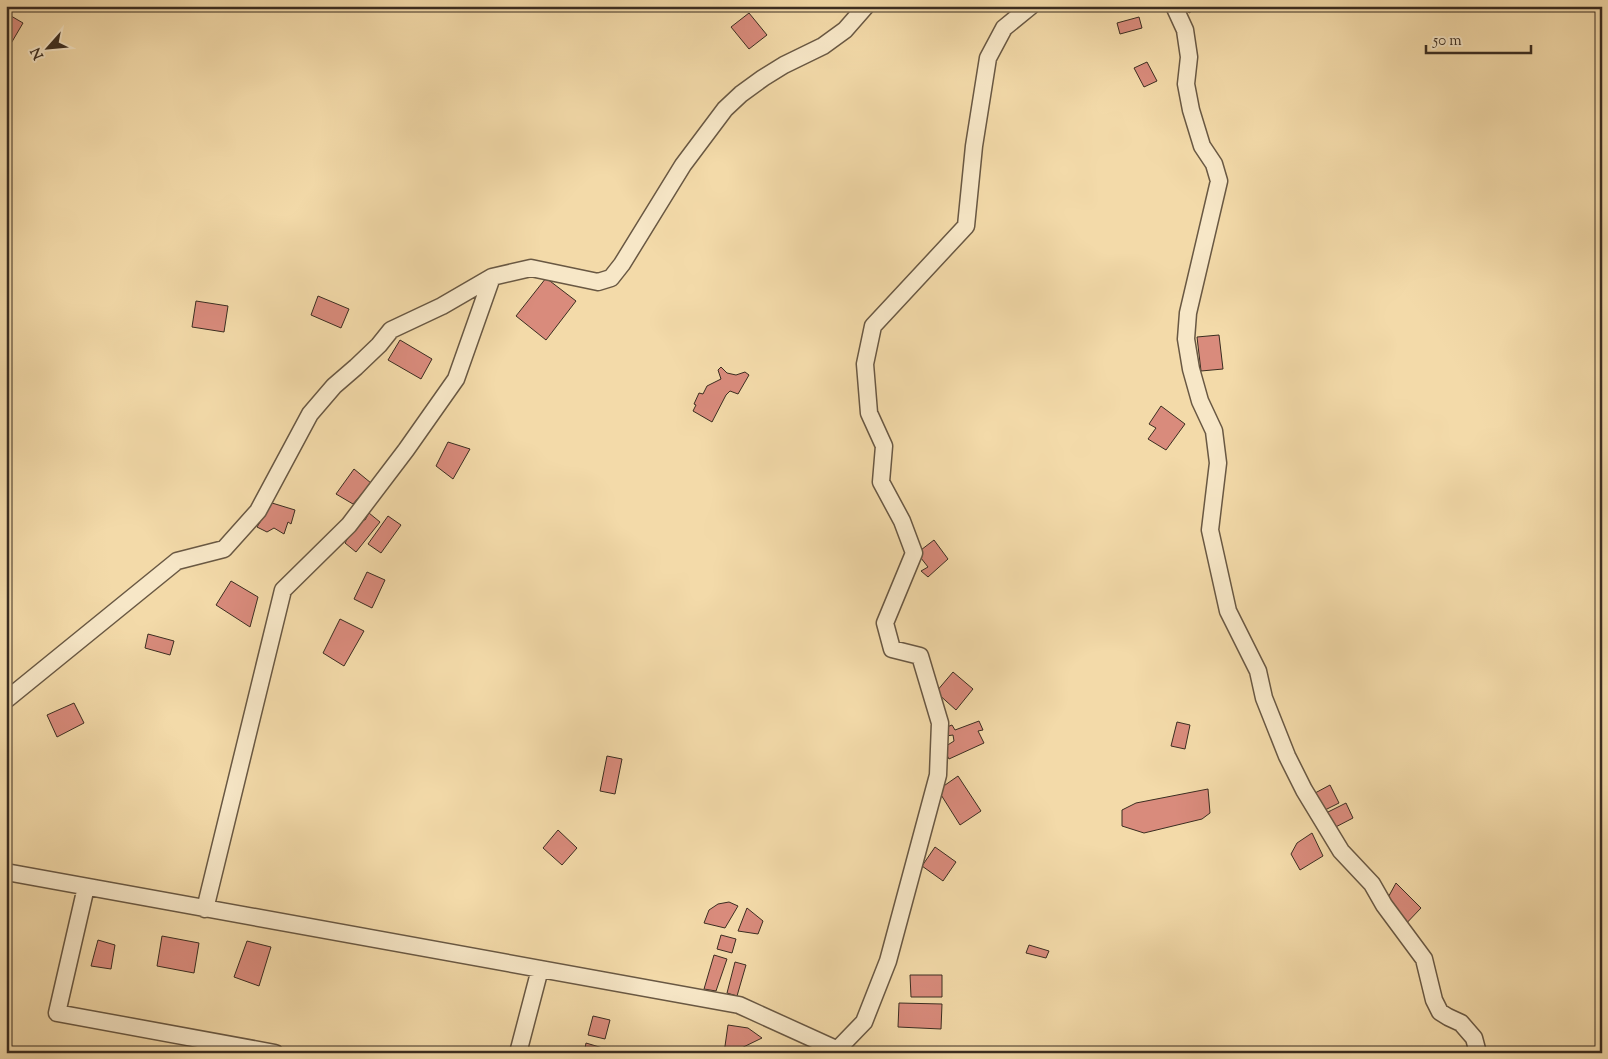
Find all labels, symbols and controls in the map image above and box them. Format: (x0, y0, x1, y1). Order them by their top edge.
north arrow (22, 22, 72, 72)
scale bar (1426, 22, 1530, 54)
text: 50 m (1432, 31, 1462, 52)
text: N (27, 43, 50, 63)

